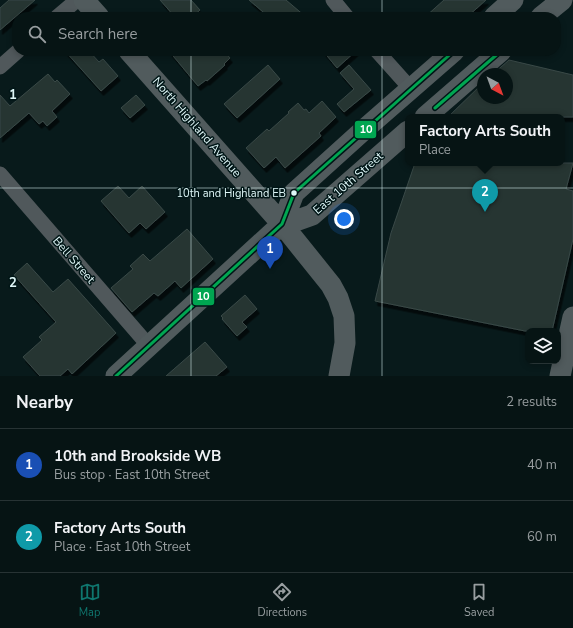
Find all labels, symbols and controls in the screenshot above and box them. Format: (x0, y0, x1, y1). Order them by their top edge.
search box (12, 12, 561, 56)
icon: search (26, 23, 48, 45)
text: Search here (58, 24, 138, 44)
north arrow (477, 68, 513, 104)
street label: North Highland Avenue (149, 74, 245, 180)
text: 1 (9, 86, 17, 104)
popup (405, 114, 565, 166)
line badge: 10 (354, 120, 377, 139)
text: Factory Arts South (419, 121, 551, 141)
text: 10 (359, 122, 373, 137)
text: Place (419, 141, 451, 159)
street label: East 10th Street (310, 148, 387, 218)
pin: 2 (472, 179, 498, 212)
place label: 10th and Highland EB (177, 186, 286, 201)
marker: 10th and Highland EB (289, 188, 299, 198)
your location (334, 209, 354, 229)
street label: Bell Street (49, 233, 99, 288)
pin: 1 (257, 236, 283, 269)
text: 2 (9, 274, 17, 292)
line badge: 10 (192, 287, 215, 306)
text: 10 (196, 289, 210, 304)
map controls (525, 328, 561, 364)
button: layers (525, 328, 561, 364)
text: Nearby (16, 391, 73, 414)
text: 2 results (506, 393, 557, 411)
text: 10th and Brookside WB (54, 446, 221, 466)
text: 1 (25, 456, 33, 474)
text: 40 m (527, 456, 557, 474)
text: Bus stop · East 10th Street (54, 466, 210, 484)
text: Factory Arts South (54, 518, 186, 538)
text: 2 (25, 528, 33, 546)
text: 60 m (527, 528, 557, 546)
text: Place · East 10th Street (54, 538, 190, 556)
tab: Map (79, 581, 101, 620)
tab: Directions (258, 581, 307, 620)
tab: Saved (464, 581, 494, 620)

